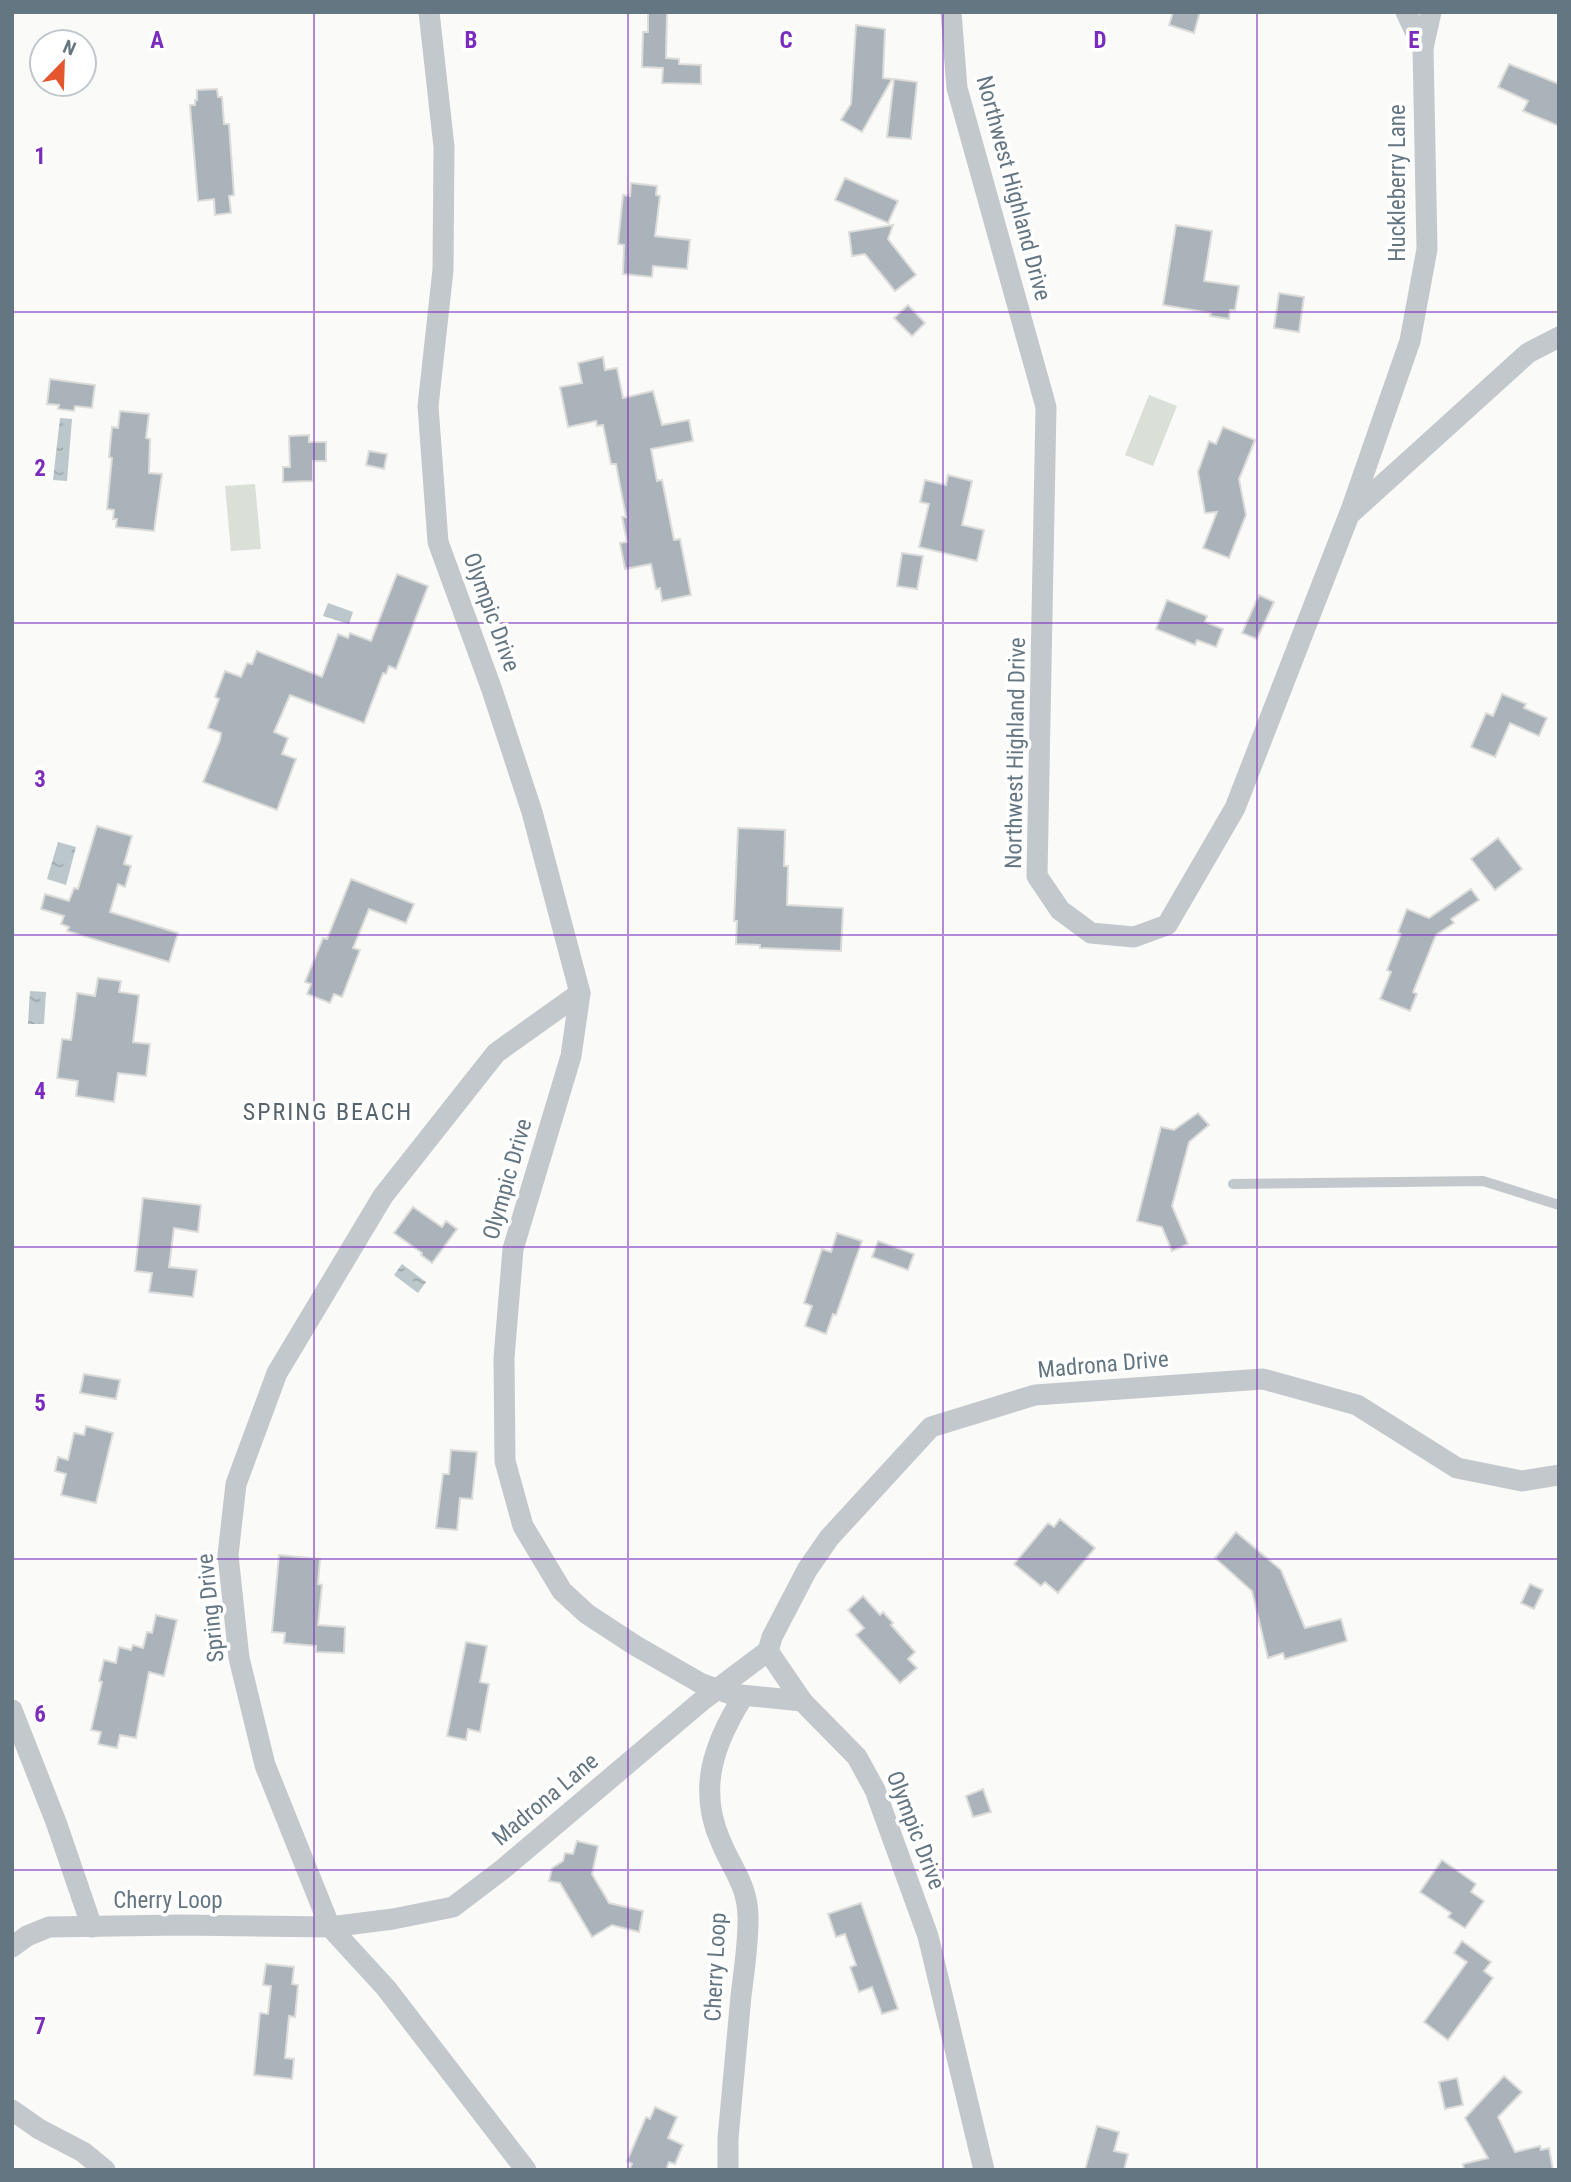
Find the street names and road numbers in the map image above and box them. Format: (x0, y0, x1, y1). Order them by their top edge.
street label: Northwest Highland Drive (971, 73, 1057, 303)
street label: Huckleberry Lane (1384, 104, 1411, 262)
street label: Olympic Drive (458, 549, 525, 675)
street label: Northwest Highland Drive (1000, 637, 1031, 869)
street label: Olympic Drive (477, 1116, 538, 1243)
street label: Madrona Drive (1036, 1345, 1170, 1384)
street label: Spring Drive (191, 1552, 230, 1664)
street label: Madrona Lane (487, 1747, 604, 1851)
street label: Olympic Drive (881, 1767, 950, 1893)
street label: Cherry Loop (113, 1887, 223, 1914)
street label: Cherry Loop (699, 1912, 732, 2022)

